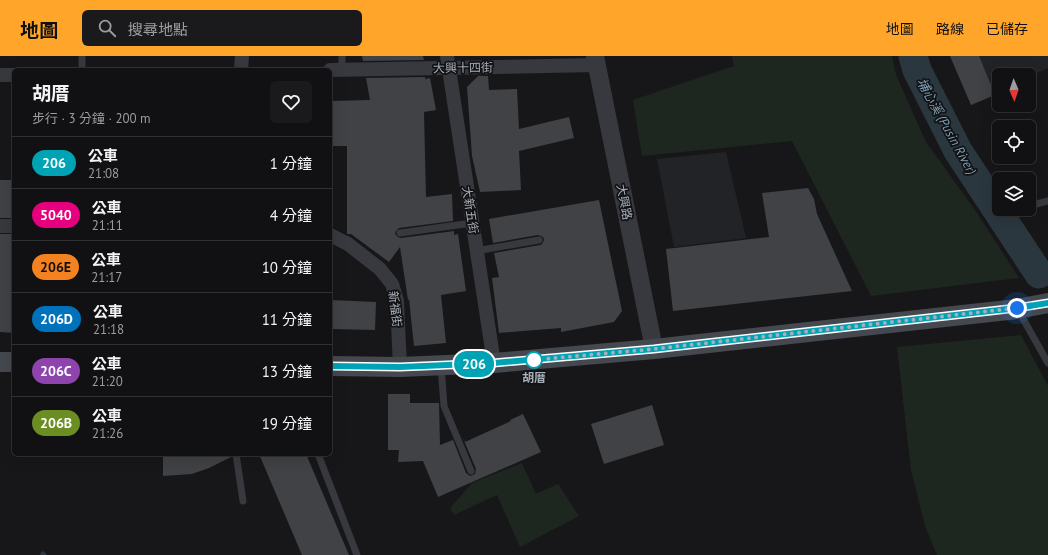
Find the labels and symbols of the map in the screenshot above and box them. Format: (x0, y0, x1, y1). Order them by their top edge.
street label: 大興十四街 (433, 59, 493, 76)
north arrow (992, 68, 1036, 112)
water label: 埔心溪 (Pusin River) (913, 75, 980, 178)
street label: 大興路 (614, 183, 635, 221)
street label: 大新五街 (459, 185, 482, 235)
street label: 新福街 (386, 290, 405, 328)
your location (1007, 298, 1027, 318)
line badge: 206 (451, 351, 497, 377)
marker: 胡厝 (525, 351, 543, 369)
place label: 胡厝 (522, 370, 546, 385)

